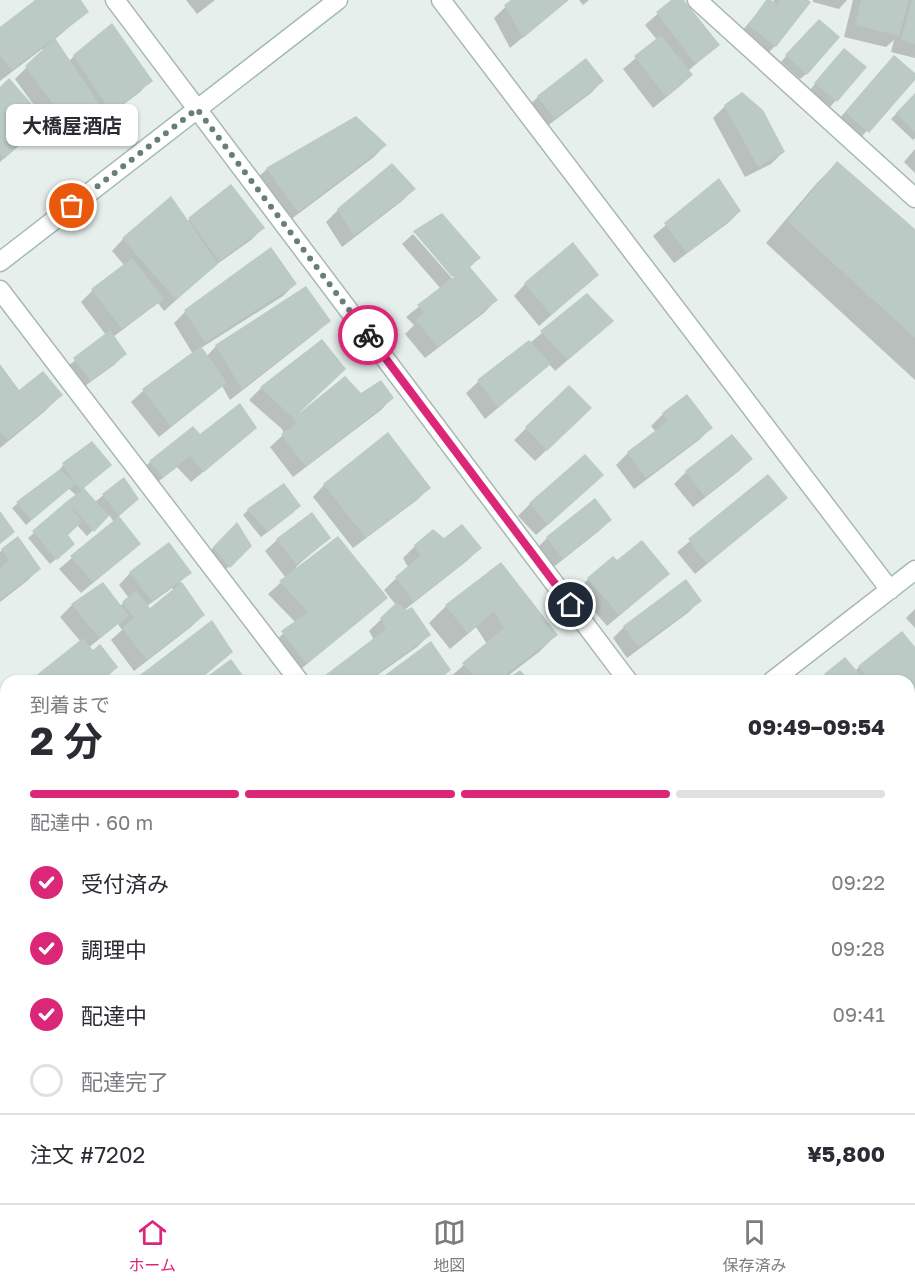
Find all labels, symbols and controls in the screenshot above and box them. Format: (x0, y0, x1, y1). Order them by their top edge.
callout: 大橋屋酒店 (6, 104, 138, 146)
text: 大橋屋酒店 (22, 113, 122, 137)
pin (46, 180, 97, 231)
icon: bag (55, 189, 88, 222)
courier (338, 305, 398, 365)
icon: bike (352, 319, 385, 352)
pin (545, 579, 596, 630)
icon: home (554, 588, 587, 621)
text: 到着まで (30, 692, 110, 716)
text: 09:49–09:54 (748, 713, 885, 740)
text: 2 分 (30, 717, 103, 764)
text: 配達中 · 60 m (30, 810, 153, 834)
icon: check (30, 866, 63, 899)
text: 受付済み (81, 870, 169, 897)
text: 09:22 (831, 870, 885, 894)
icon: check (30, 932, 63, 965)
text: 調理中 (81, 936, 147, 963)
text: 09:28 (831, 936, 885, 960)
icon: check (30, 998, 63, 1031)
text: 配達中 (81, 1002, 147, 1029)
text: 09:41 (833, 1002, 885, 1026)
text: 配達完了 (81, 1068, 169, 1095)
text: ¥5,800 (807, 1140, 885, 1167)
text: 注文 #7202 (30, 1141, 145, 1168)
tab: ホーム (128, 1216, 176, 1276)
tab: 地図 (433, 1216, 466, 1276)
tab: 保存済み (723, 1216, 787, 1276)

